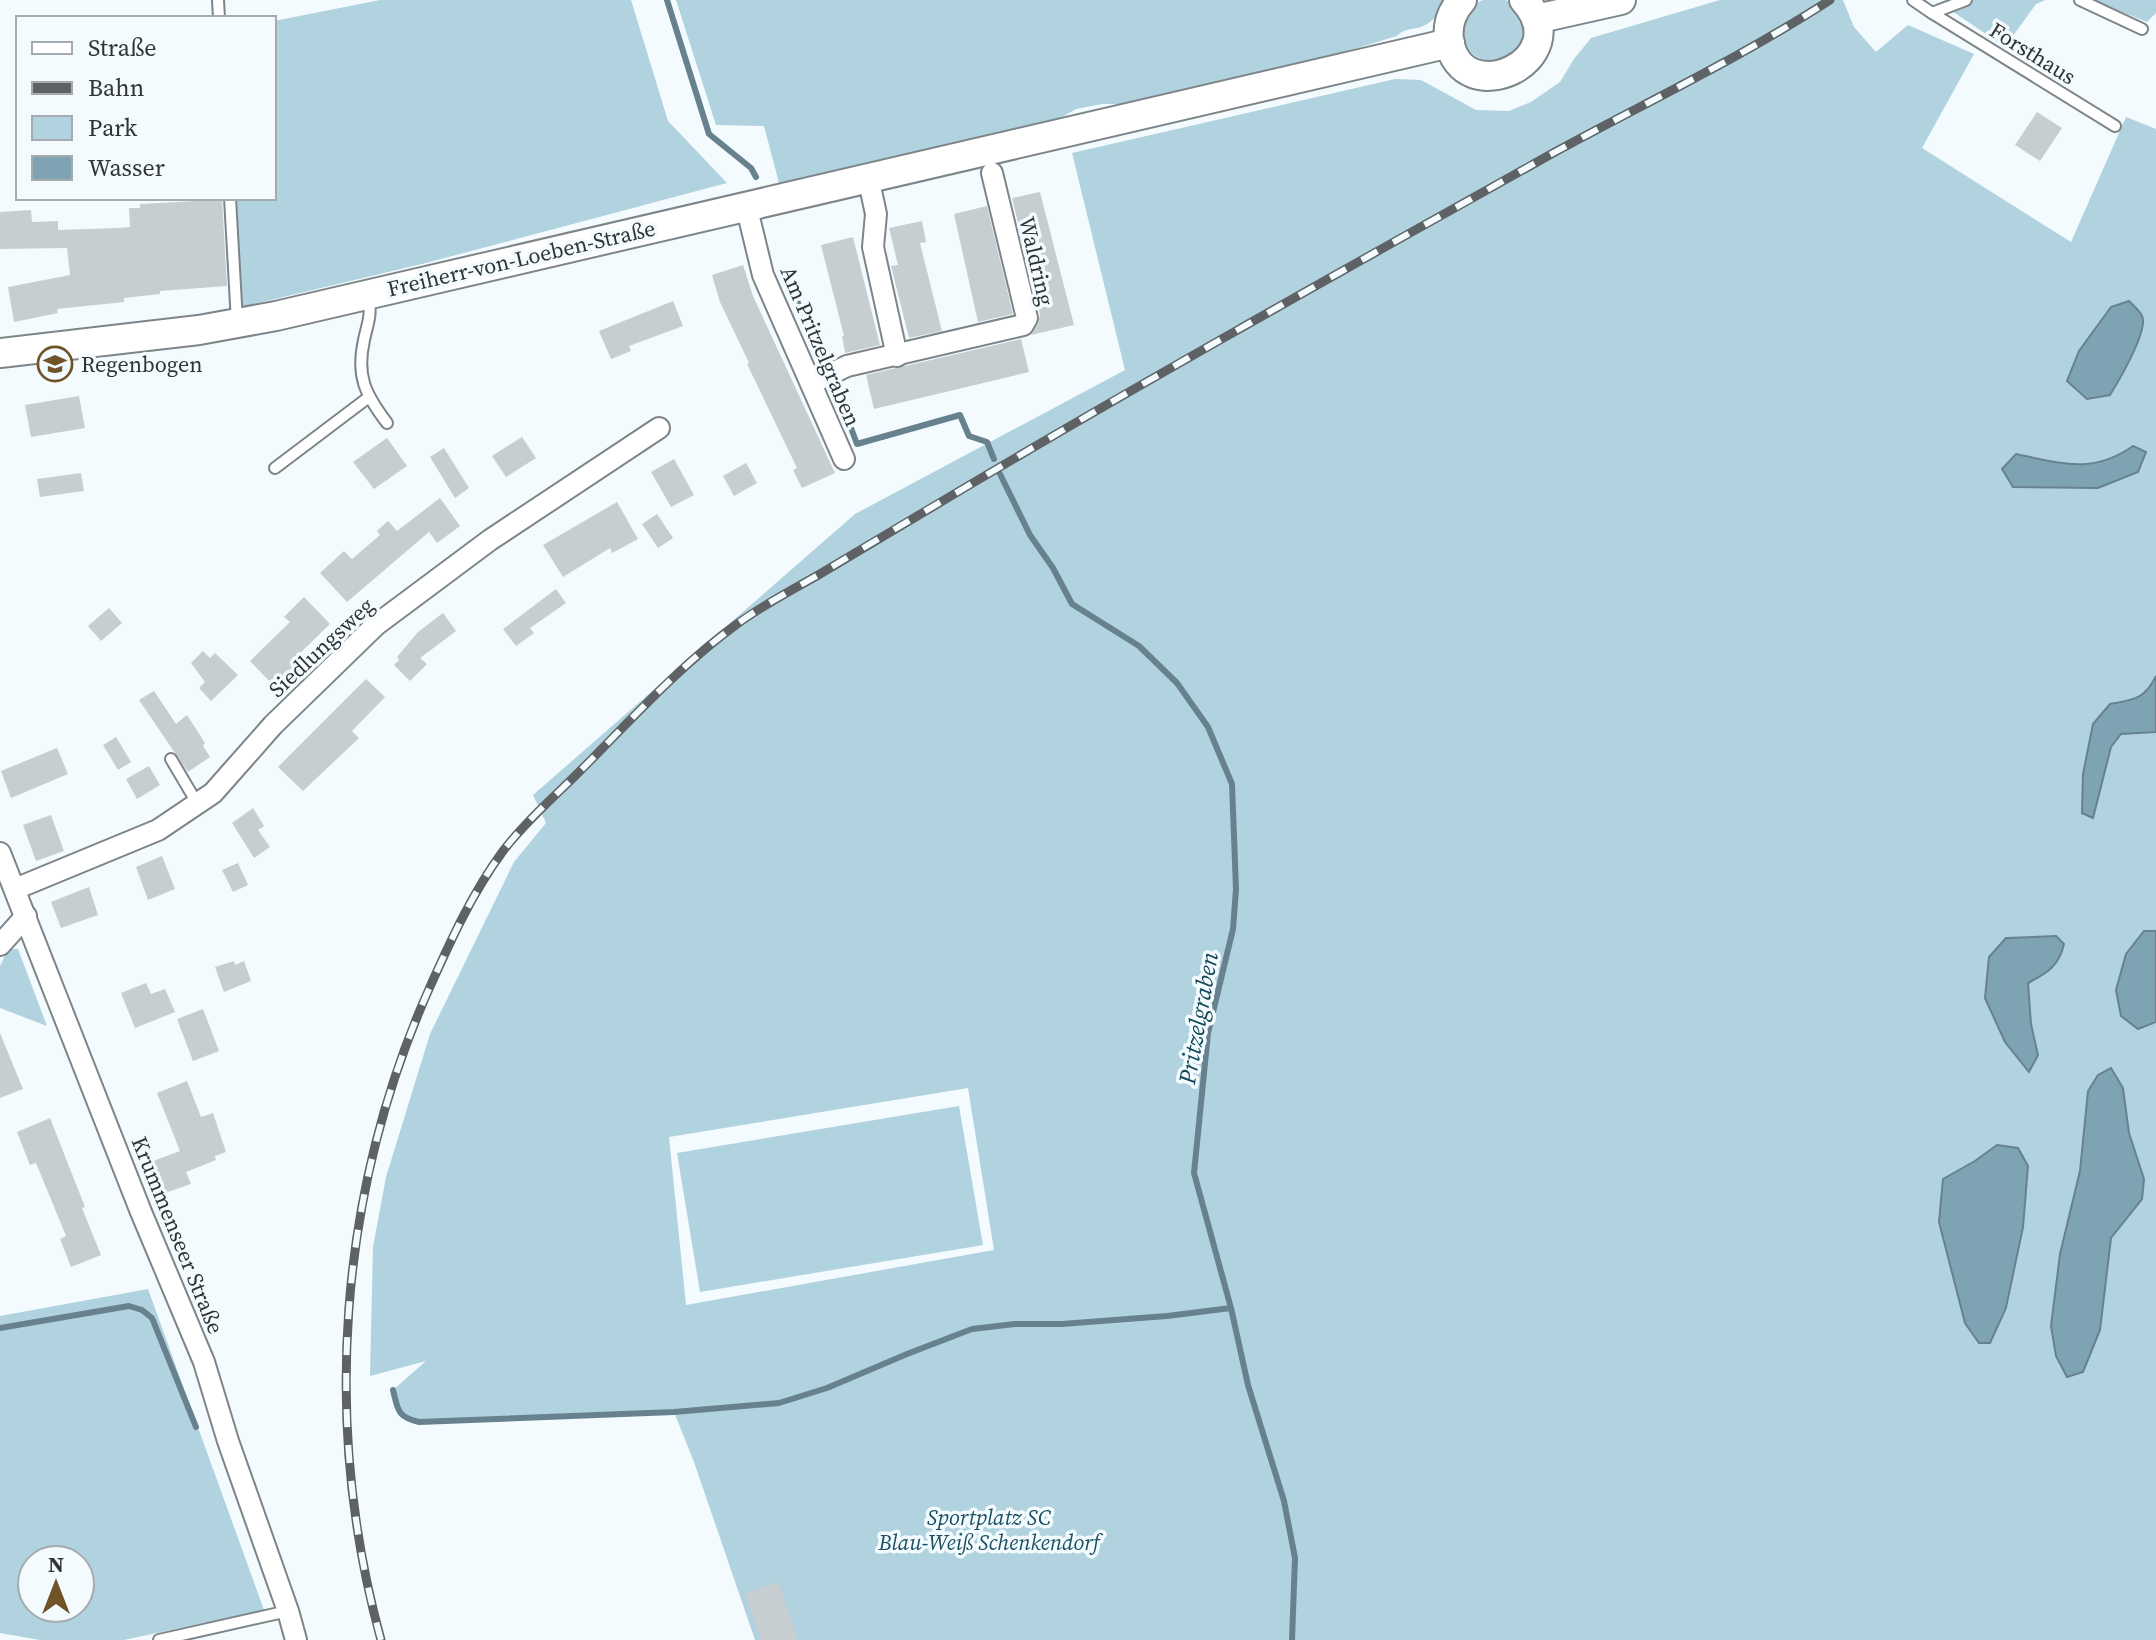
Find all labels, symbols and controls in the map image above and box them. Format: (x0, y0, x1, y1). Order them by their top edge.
street label: Forsthaus (1984, 15, 2082, 91)
legend (16, 16, 276, 200)
text: Straße (88, 31, 156, 64)
text: Bahn (88, 71, 144, 104)
text: Park (88, 111, 138, 144)
text: Wasser (88, 151, 165, 184)
street label: Freiherr-von-Loeben-Straße (384, 213, 658, 303)
street label: Waldring (1012, 214, 1062, 308)
street label: Am Pritzelgraben (774, 261, 868, 431)
school or university icon: Regenbogen (36, 345, 74, 383)
place label: Regenbogen (81, 349, 203, 379)
street label: Siedlungsweg (262, 590, 380, 704)
water label: Pritzelgraben (1170, 949, 1226, 1088)
street label: Krummenseer Straße (125, 1132, 231, 1338)
park label: Sportplatz SC Blau-Weiß Schenkendorf (877, 1502, 1104, 1557)
north arrow (16, 1544, 96, 1624)
text: N (48, 1549, 64, 1579)

